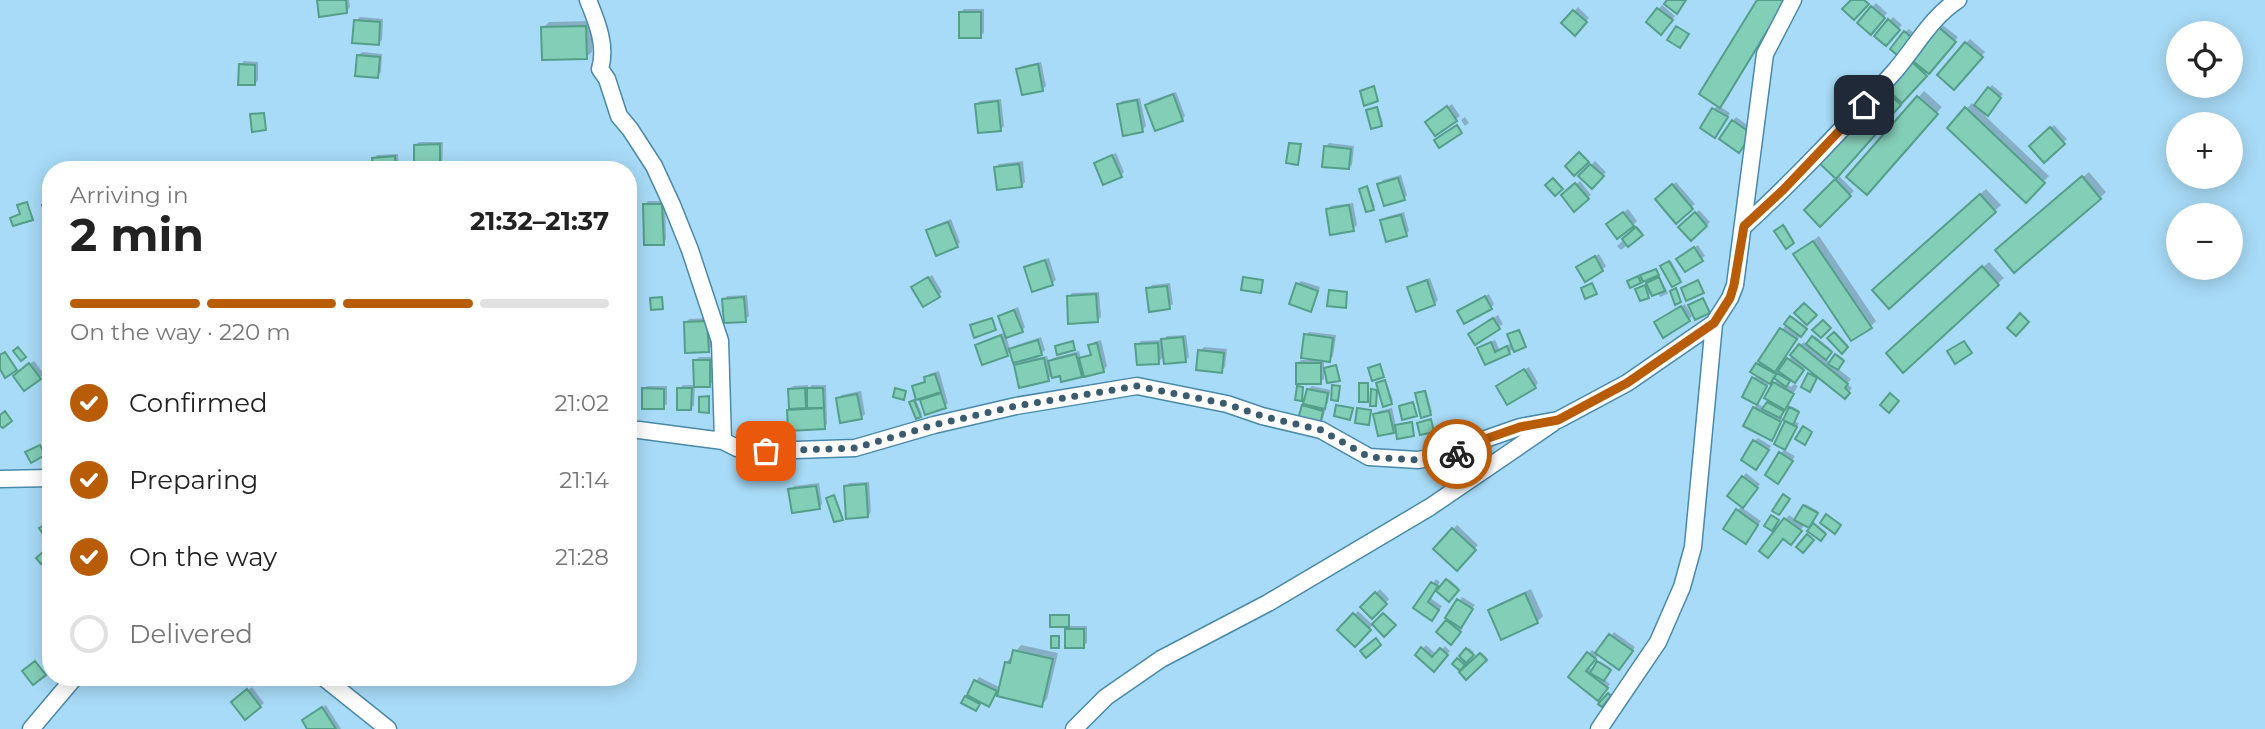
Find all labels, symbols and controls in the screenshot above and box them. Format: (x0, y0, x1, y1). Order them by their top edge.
map controls (2166, 21, 2243, 280)
button: locate (2166, 21, 2243, 98)
pin (1834, 75, 1894, 135)
icon: home (1845, 86, 1883, 124)
button: + (2166, 112, 2243, 189)
text: Arriving in (70, 181, 189, 209)
button: − (2166, 203, 2243, 280)
text: 21:32–21:37 (470, 205, 609, 237)
text: 2 min (70, 206, 204, 263)
text: On the way · 220 m (70, 318, 291, 346)
icon: check (70, 384, 108, 422)
text: Confirmed (129, 387, 268, 419)
text: 21:02 (554, 389, 609, 417)
courier (1422, 419, 1492, 489)
pin (736, 421, 796, 481)
icon: bag (747, 432, 785, 470)
icon: bike (1438, 435, 1476, 473)
icon: check (70, 461, 108, 499)
text: Preparing (129, 464, 258, 496)
text: 21:14 (559, 466, 609, 494)
icon: check (70, 538, 108, 576)
text: On the way (129, 541, 277, 573)
text: 21:28 (555, 543, 609, 571)
text: Delivered (129, 618, 253, 650)

